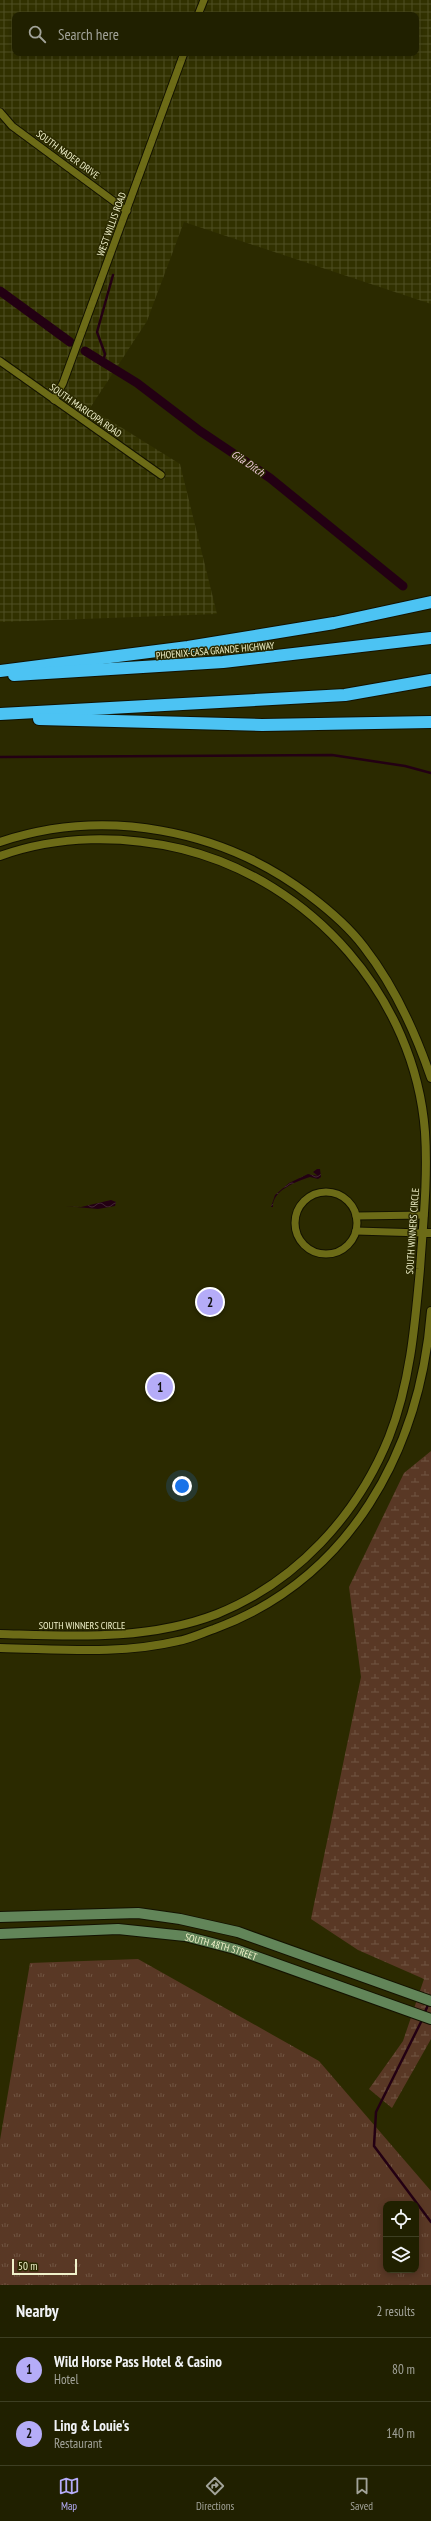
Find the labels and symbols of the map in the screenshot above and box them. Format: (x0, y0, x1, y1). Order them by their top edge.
street label: SOUTH NADER DRIVE (34, 127, 102, 182)
street label: WEST WILLIS ROAD (94, 190, 129, 258)
street label: SOUTH MARICOPA ROAD (47, 381, 124, 440)
water label: Gila Ditch (229, 447, 268, 480)
street label: PHOENIX-CASA GRANDE HIGHWAY (155, 639, 275, 662)
street label: SOUTH WINNERS CIRCLE (403, 1187, 422, 1275)
pin: 2 (197, 1287, 223, 1317)
pin: 1 (147, 1372, 173, 1402)
your location (172, 1476, 192, 1496)
street label: SOUTH WINNERS CIRCLE (39, 1619, 125, 1632)
street label: SOUTH 48TH STREET (183, 1930, 259, 1964)
scale bar (12, 2257, 77, 2276)

